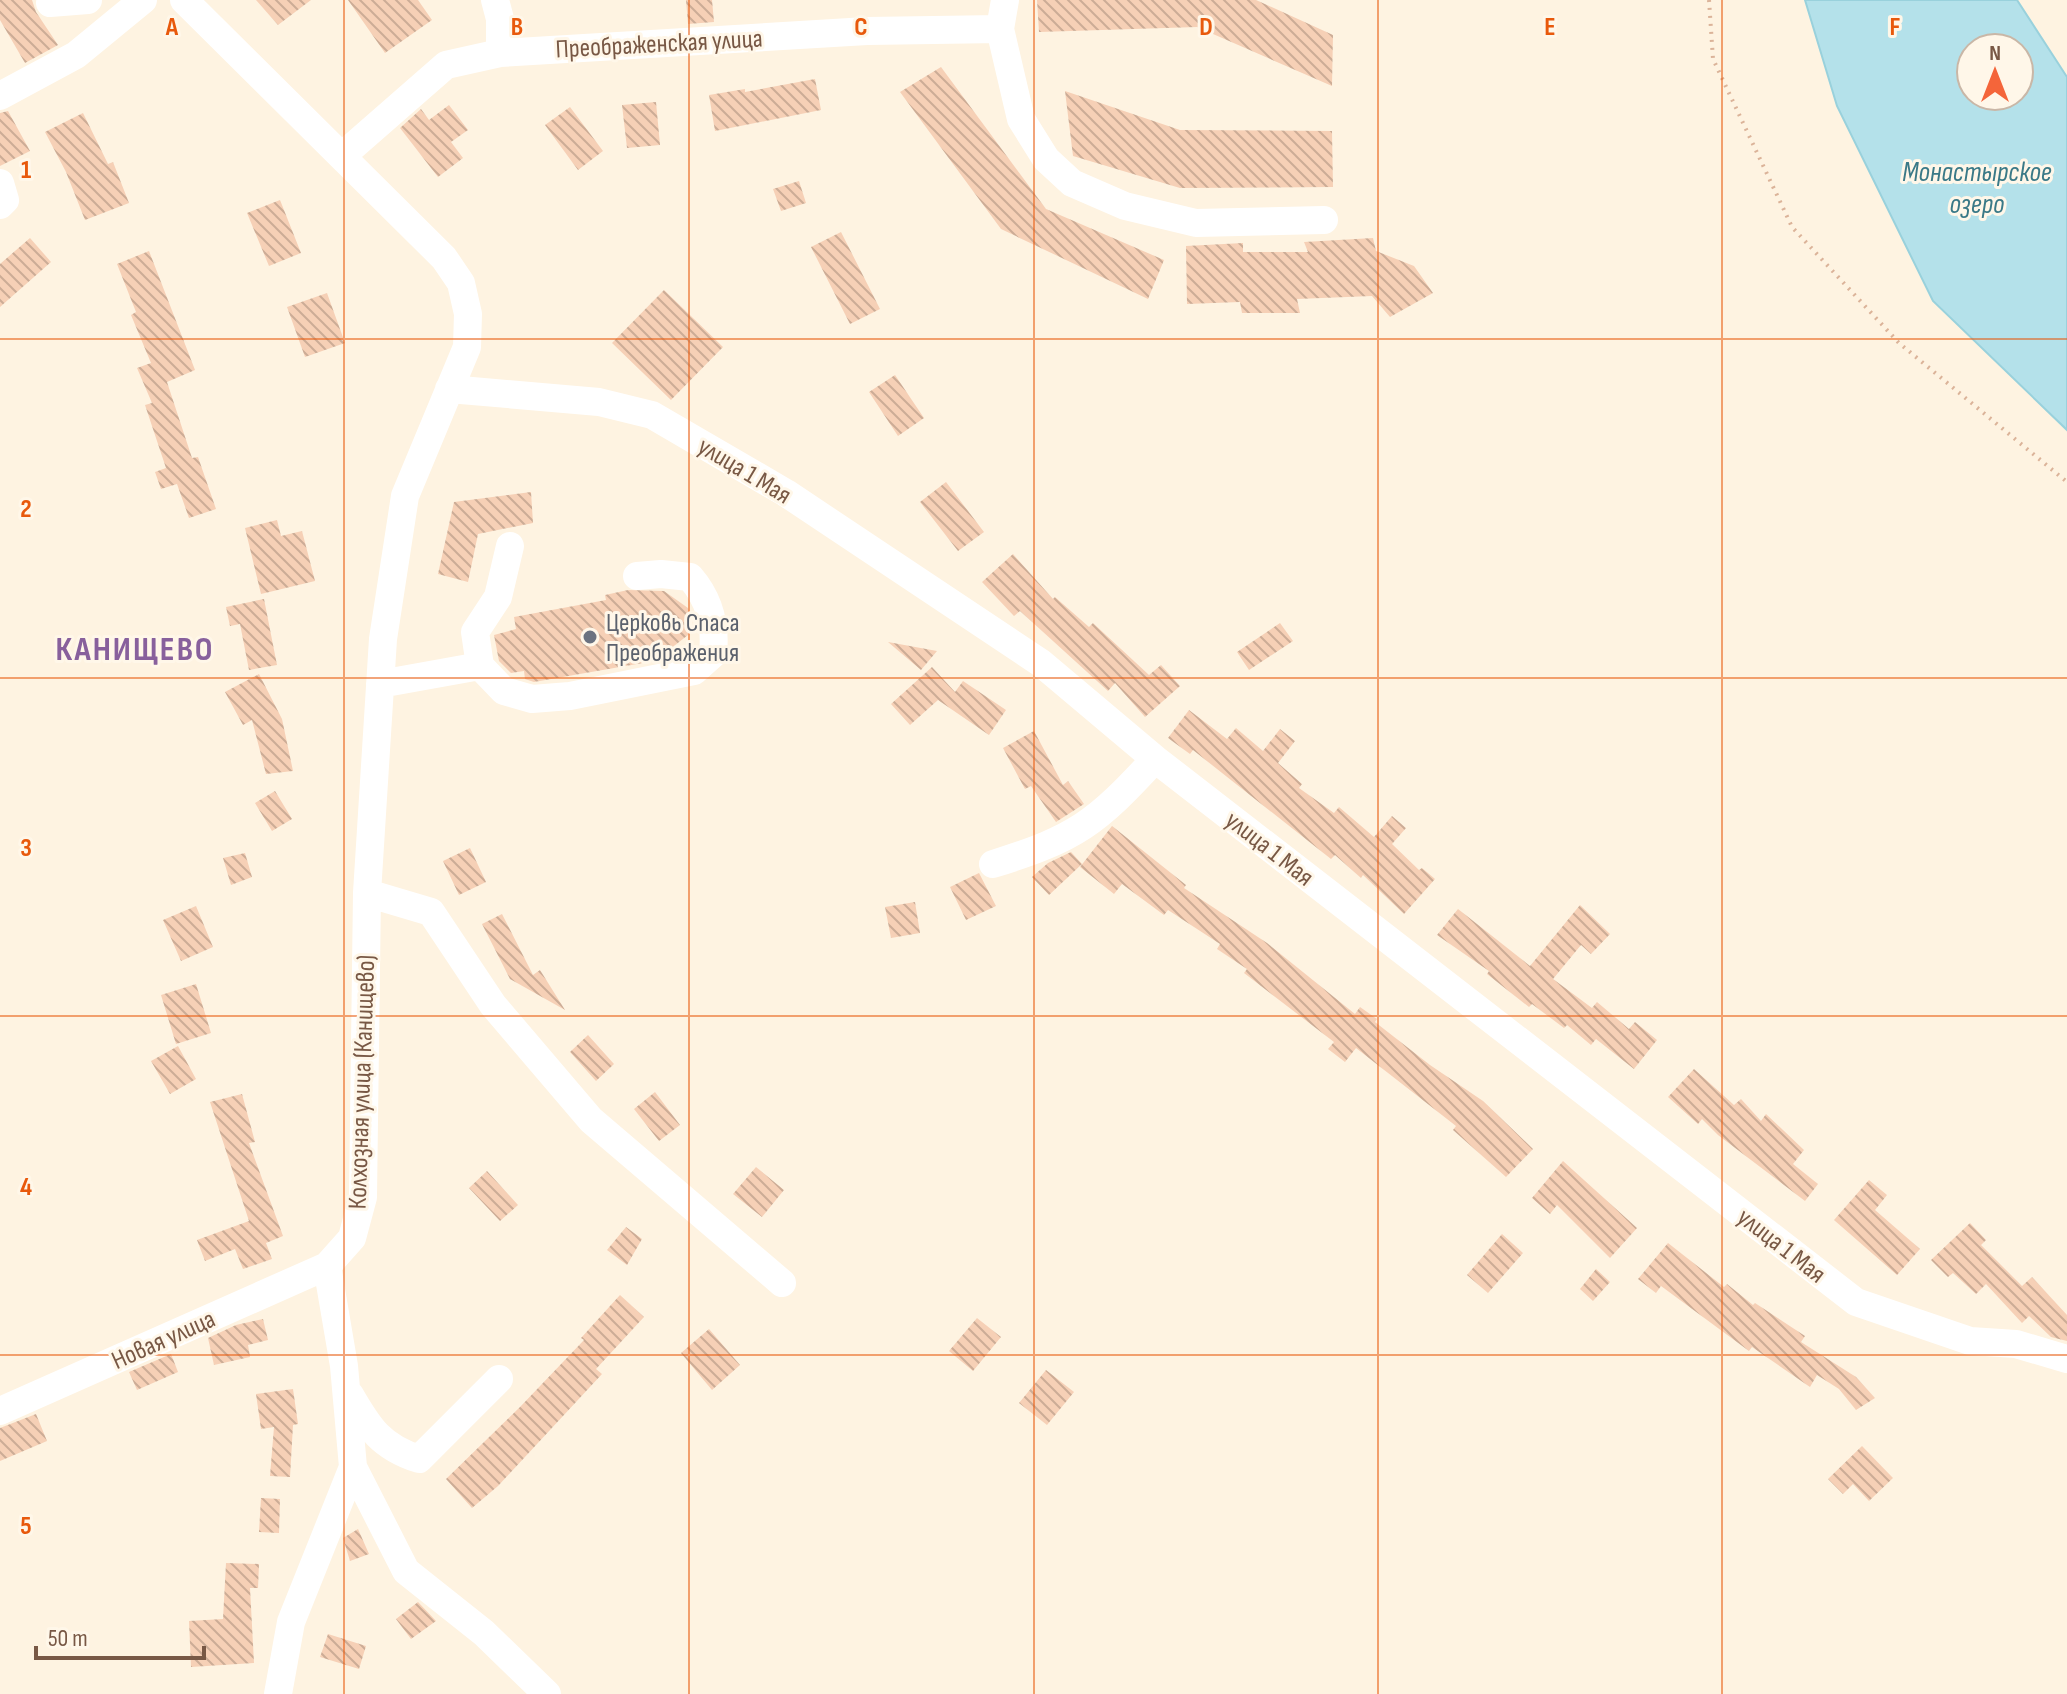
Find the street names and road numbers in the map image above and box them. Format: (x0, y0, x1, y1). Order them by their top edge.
street label: Преображенская улица (555, 24, 763, 65)
street label: улица 1 Мая (692, 431, 797, 511)
street label: улица 1 Мая (1219, 805, 1319, 893)
street label: Колхозная улица (Канищево) (343, 954, 382, 1210)
street label: улица 1 Мая (1731, 1202, 1831, 1290)
street label: Новая улица (107, 1304, 220, 1377)

